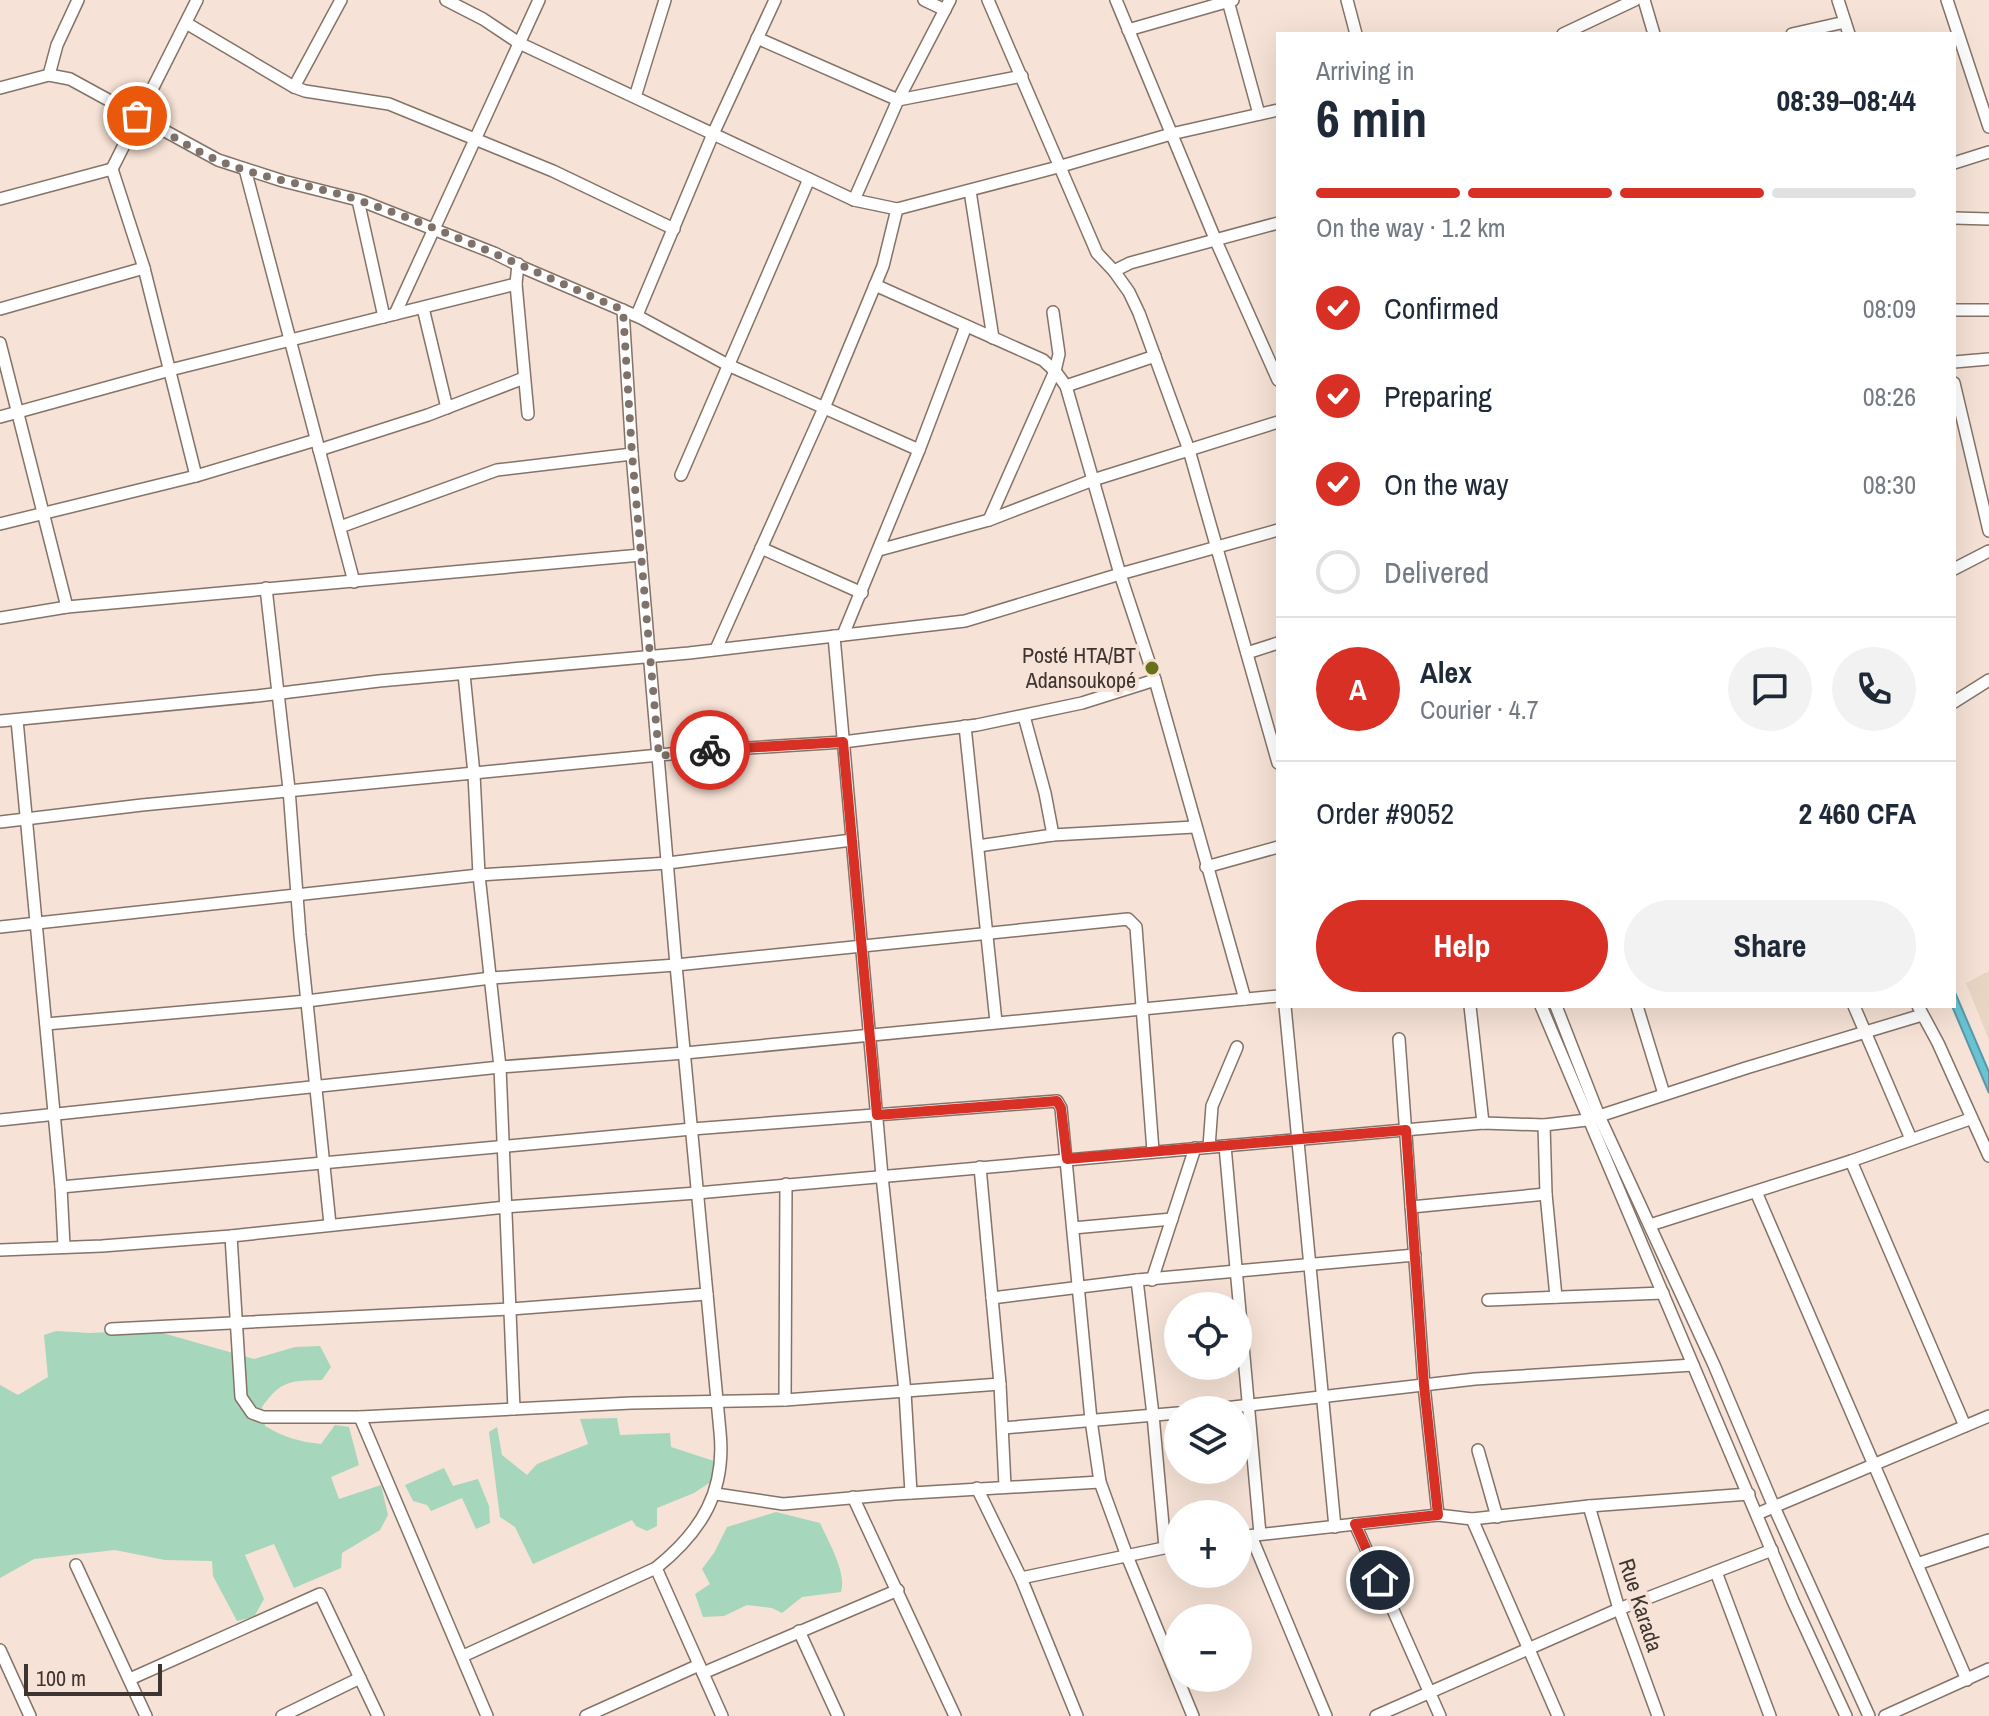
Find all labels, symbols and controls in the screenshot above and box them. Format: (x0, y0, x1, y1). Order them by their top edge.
text: Arriving in (1316, 53, 1414, 88)
text: 08:39–08:44 (1777, 80, 1916, 120)
pin (103, 82, 171, 150)
text: 6 min (1316, 83, 1427, 153)
icon: bag (115, 94, 159, 138)
text: On the way · 1.2 km (1316, 210, 1506, 245)
icon: check (1316, 286, 1360, 330)
text: Confirmed (1384, 288, 1499, 328)
text: 08:09 (1863, 291, 1916, 326)
icon: check (1316, 374, 1360, 418)
text: Preparing (1384, 376, 1492, 416)
text: 08:26 (1863, 379, 1916, 414)
icon: check (1316, 462, 1360, 506)
text: On the way (1384, 464, 1508, 504)
text: 08:30 (1863, 467, 1916, 502)
text: Delivered (1384, 552, 1489, 592)
place label: Posté HTA/BT Adansoukopé (1022, 640, 1136, 695)
button: chat (1728, 647, 1812, 731)
button: phone (1832, 647, 1916, 731)
text: Alex (1420, 652, 1472, 692)
marker: Posté HTA/BT Adansoukopé (1143, 659, 1161, 677)
text: A (1349, 669, 1367, 709)
text: Courier · 4.7 (1420, 692, 1539, 727)
courier (670, 710, 750, 790)
icon: bike (688, 728, 732, 772)
text: Order #9052 (1316, 793, 1454, 833)
text: 2 460 CFA (1798, 793, 1916, 833)
button: Help (1316, 900, 1608, 992)
button: Share (1624, 900, 1916, 992)
map controls (1164, 1292, 1252, 1692)
button: locate (1164, 1292, 1252, 1380)
button: layers (1164, 1396, 1252, 1484)
button: + (1164, 1500, 1252, 1588)
pin (1346, 1546, 1414, 1614)
street label: Rue Karada (1612, 1555, 1670, 1655)
icon: home (1358, 1558, 1402, 1602)
button: − (1164, 1604, 1252, 1692)
scale bar (24, 1660, 162, 1696)
text: 100 m (36, 1663, 86, 1693)

